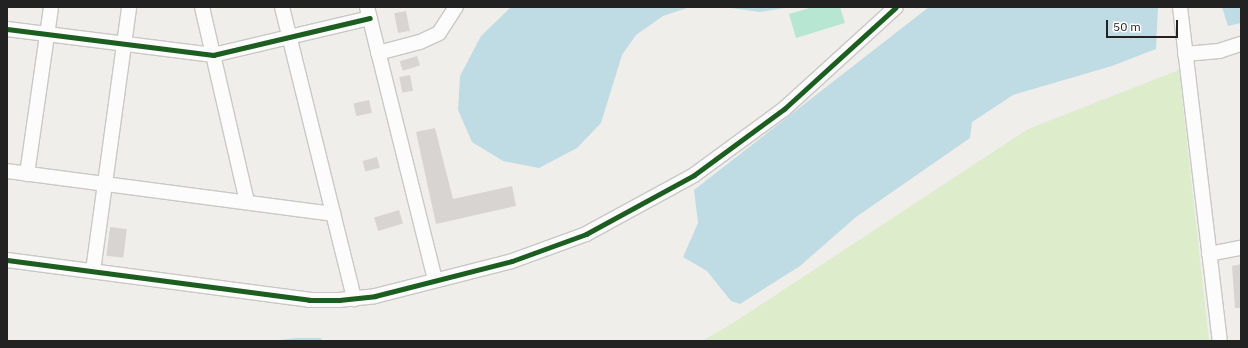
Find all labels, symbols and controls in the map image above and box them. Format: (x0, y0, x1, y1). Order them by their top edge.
scale bar (1108, 12, 1180, 38)
text: 50 m (1113, 19, 1141, 34)

